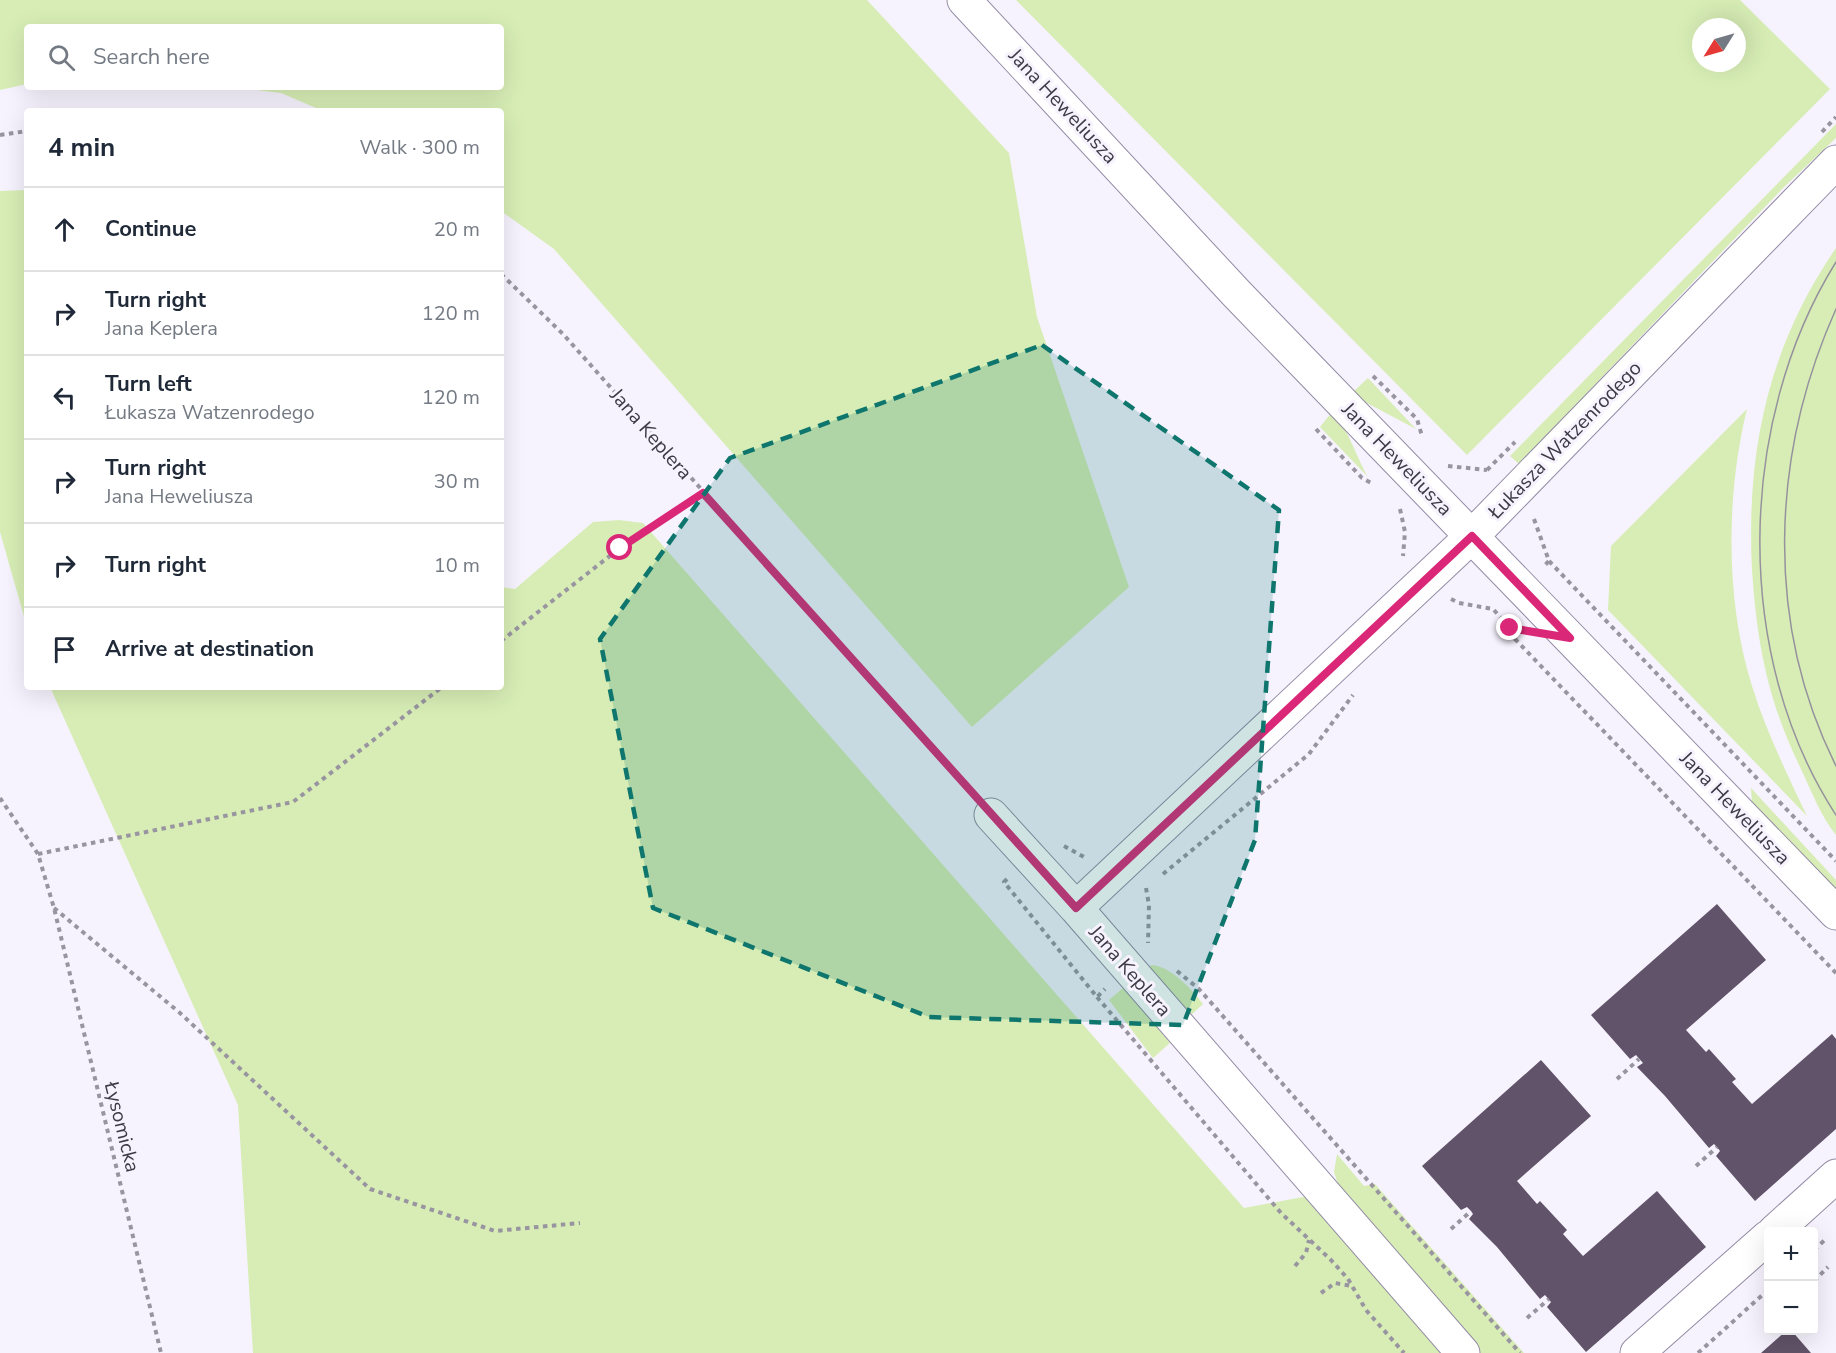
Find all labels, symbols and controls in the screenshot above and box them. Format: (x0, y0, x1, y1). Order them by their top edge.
north arrow (1692, 18, 1746, 72)
search box (24, 24, 504, 90)
icon: search (45, 41, 78, 74)
text: Search here (93, 42, 210, 72)
street label: Jana Heweliusza (1002, 42, 1123, 169)
text: 4 min (48, 130, 115, 165)
text: Walk · 300 m (360, 134, 480, 161)
icon: ahead (48, 213, 81, 246)
text: Continue (105, 214, 196, 244)
text: 20 m (434, 216, 480, 243)
text: Turn right (105, 285, 206, 315)
icon: right (48, 297, 81, 330)
text: 120 m (422, 300, 480, 327)
text: Jana Keplera (105, 315, 218, 342)
street label: Łukasza Watzenrodego (1482, 355, 1648, 525)
text: Turn left (105, 369, 192, 399)
icon: left (48, 381, 81, 414)
street label: Jana Keplera (603, 382, 698, 485)
text: 120 m (422, 384, 480, 411)
street label: Jana Heweliusza (1335, 396, 1458, 522)
text: Łukasza Watzenrodego (105, 399, 315, 426)
text: Turn right (105, 453, 206, 483)
icon: right (48, 465, 81, 498)
text: 30 m (434, 468, 480, 495)
text: Jana Heweliusza (105, 483, 253, 510)
route start (606, 534, 632, 560)
icon: right (48, 549, 81, 582)
text: Turn right (105, 550, 206, 580)
text: 10 m (434, 552, 480, 579)
route end (1496, 614, 1522, 640)
icon: arrive (48, 633, 81, 666)
text: Arrive at destination (105, 634, 314, 664)
street label: Jana Heweliusza (1673, 745, 1796, 871)
street label: Jana Keplera (1082, 919, 1177, 1022)
street label: Łysomicka (97, 1078, 146, 1175)
map controls (1764, 1227, 1818, 1335)
button: + (1764, 1227, 1818, 1281)
button: − (1764, 1281, 1818, 1335)

